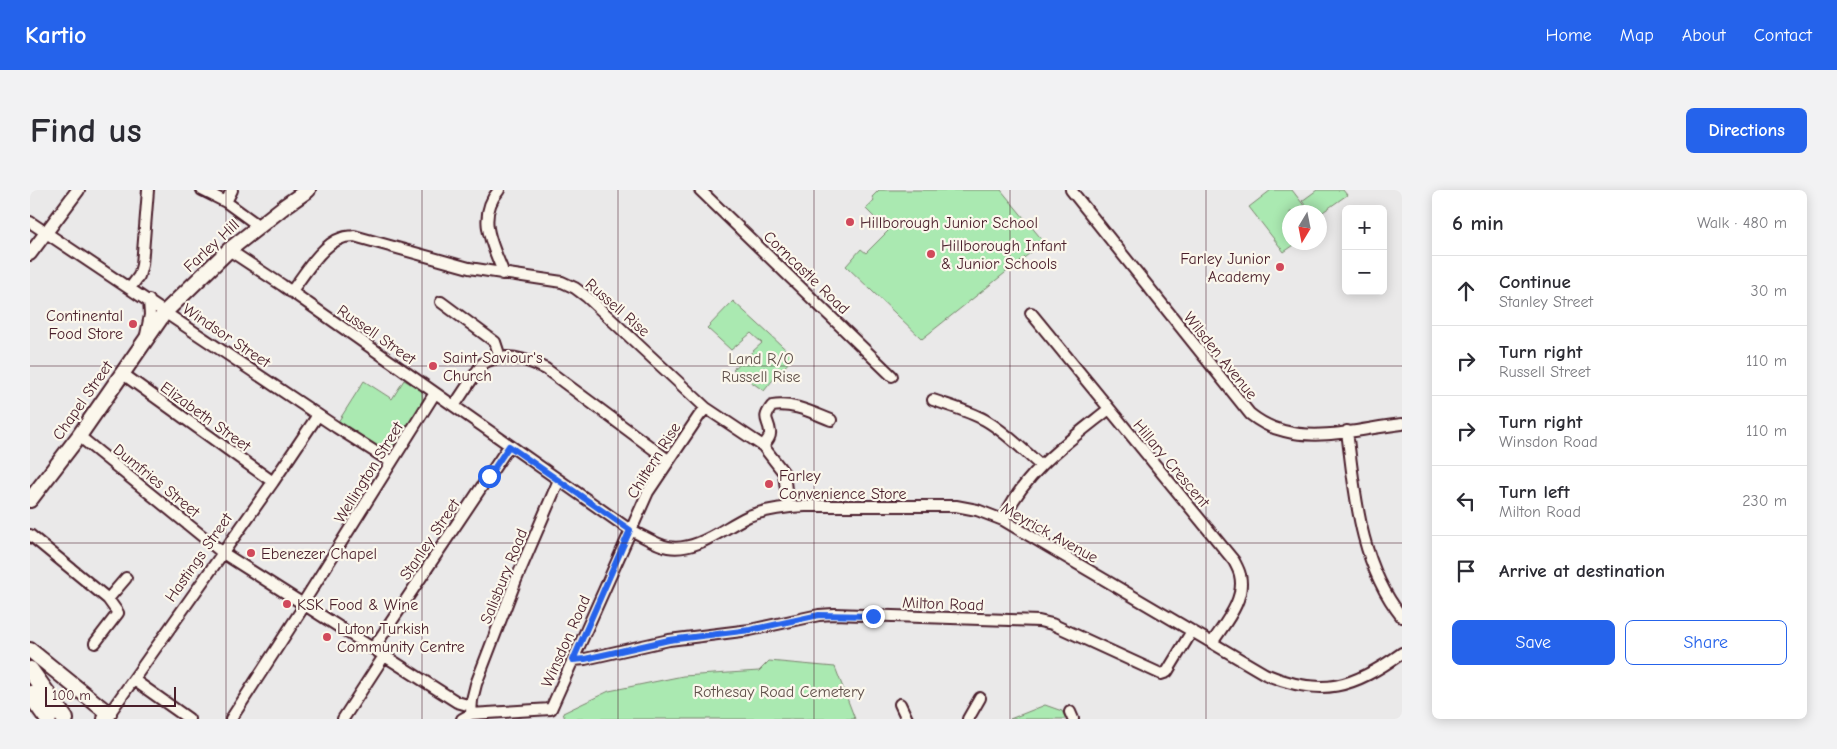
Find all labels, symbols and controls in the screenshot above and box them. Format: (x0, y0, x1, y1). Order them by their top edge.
text: Kartio (25, 21, 87, 49)
text: Home (1545, 25, 1592, 46)
text: Map (1620, 25, 1654, 46)
text: About (1682, 25, 1726, 46)
text: Contact (1754, 25, 1812, 46)
button: Directions (1686, 108, 1807, 153)
text: Find us (30, 110, 142, 151)
north arrow (1282, 205, 1327, 250)
map controls (1342, 205, 1387, 295)
button: + (1342, 205, 1387, 250)
text: 6 min (1452, 211, 1504, 235)
place label: Hillborough Junior School (860, 214, 1038, 232)
text: Walk · 480 m (1697, 214, 1787, 232)
street label: Farley Hill (180, 216, 243, 276)
marker: Hillborough Junior School (844, 216, 856, 228)
street label: Corncastle Road (760, 227, 853, 318)
place label: Hillborough Infant & Junior Schools (941, 237, 1067, 273)
marker: Hillborough Infant & Junior Schools (925, 248, 937, 260)
place label: Farley Junior Academy (1180, 250, 1271, 286)
button: − (1342, 250, 1387, 295)
marker: Farley Junior Academy (1274, 261, 1286, 273)
text: Continue (1499, 271, 1571, 293)
street label: Russell Rise (582, 275, 653, 341)
icon: ahead (1452, 277, 1480, 305)
text: 30 m (1751, 282, 1787, 300)
text: Stanley Street (1499, 293, 1593, 311)
street label: Windsor Street (179, 300, 274, 372)
street label: Russell Street (334, 301, 419, 369)
place label: Continental Food Store (46, 307, 123, 343)
street label: Wilsden Avenue (1180, 308, 1261, 403)
marker: Continental Food Store (127, 318, 139, 330)
text: Turn right (1499, 341, 1583, 363)
icon: right (1452, 347, 1480, 375)
place label: Saint Saviour's Church (443, 349, 543, 385)
park label: Land R/O Russell Rise (721, 350, 801, 386)
text: 110 m (1746, 352, 1787, 370)
street label: Chapel Street (49, 357, 117, 443)
marker: Saint Saviour's Church (427, 360, 439, 372)
text: Russell Street (1499, 363, 1590, 381)
street label: Elizabeth Street (157, 378, 254, 456)
text: Turn right (1499, 411, 1583, 433)
street label: Hillary Crescent (1129, 416, 1213, 511)
icon: right (1452, 417, 1480, 445)
street label: Wellington Street (331, 418, 407, 526)
street label: Chiltern Rise (623, 419, 684, 502)
text: 110 m (1746, 422, 1787, 440)
text: Winsdon Road (1499, 433, 1598, 451)
street label: Dumfries Street (110, 440, 204, 521)
route start (478, 465, 501, 488)
place label: Farley Convenience Store (779, 467, 906, 503)
marker: Farley Convenience Store (763, 478, 775, 490)
text: Turn left (1499, 481, 1570, 503)
icon: left (1452, 487, 1480, 515)
text: 230 m (1742, 492, 1787, 510)
street label: Stanley Street (396, 495, 464, 584)
street label: Meyrick Avenue (998, 499, 1101, 567)
text: Milton Road (1499, 503, 1581, 521)
street label: Hastings Street (162, 509, 236, 605)
street label: Salisbury Road (477, 526, 531, 627)
place label: Ebenezer Chapel (261, 545, 377, 563)
marker: Ebenezer Chapel (245, 547, 257, 559)
icon: arrive (1452, 557, 1480, 585)
text: Arrive at destination (1499, 560, 1665, 582)
street label: Winsdon Road (538, 593, 594, 690)
street label: Milton Road (902, 594, 984, 614)
place label: KSK Food & Wine (297, 596, 418, 614)
marker: KSK Food & Wine (281, 598, 293, 610)
route end (862, 605, 885, 628)
place label: Luton Turkish Community Centre (337, 620, 465, 656)
button: Save (1452, 620, 1615, 665)
button: Share (1625, 620, 1787, 665)
marker: Luton Turkish Community Centre (321, 631, 333, 643)
park label: Rothesay Road Cemetery (694, 683, 865, 701)
scale bar (45, 684, 176, 707)
text: 100 m (52, 687, 91, 704)

